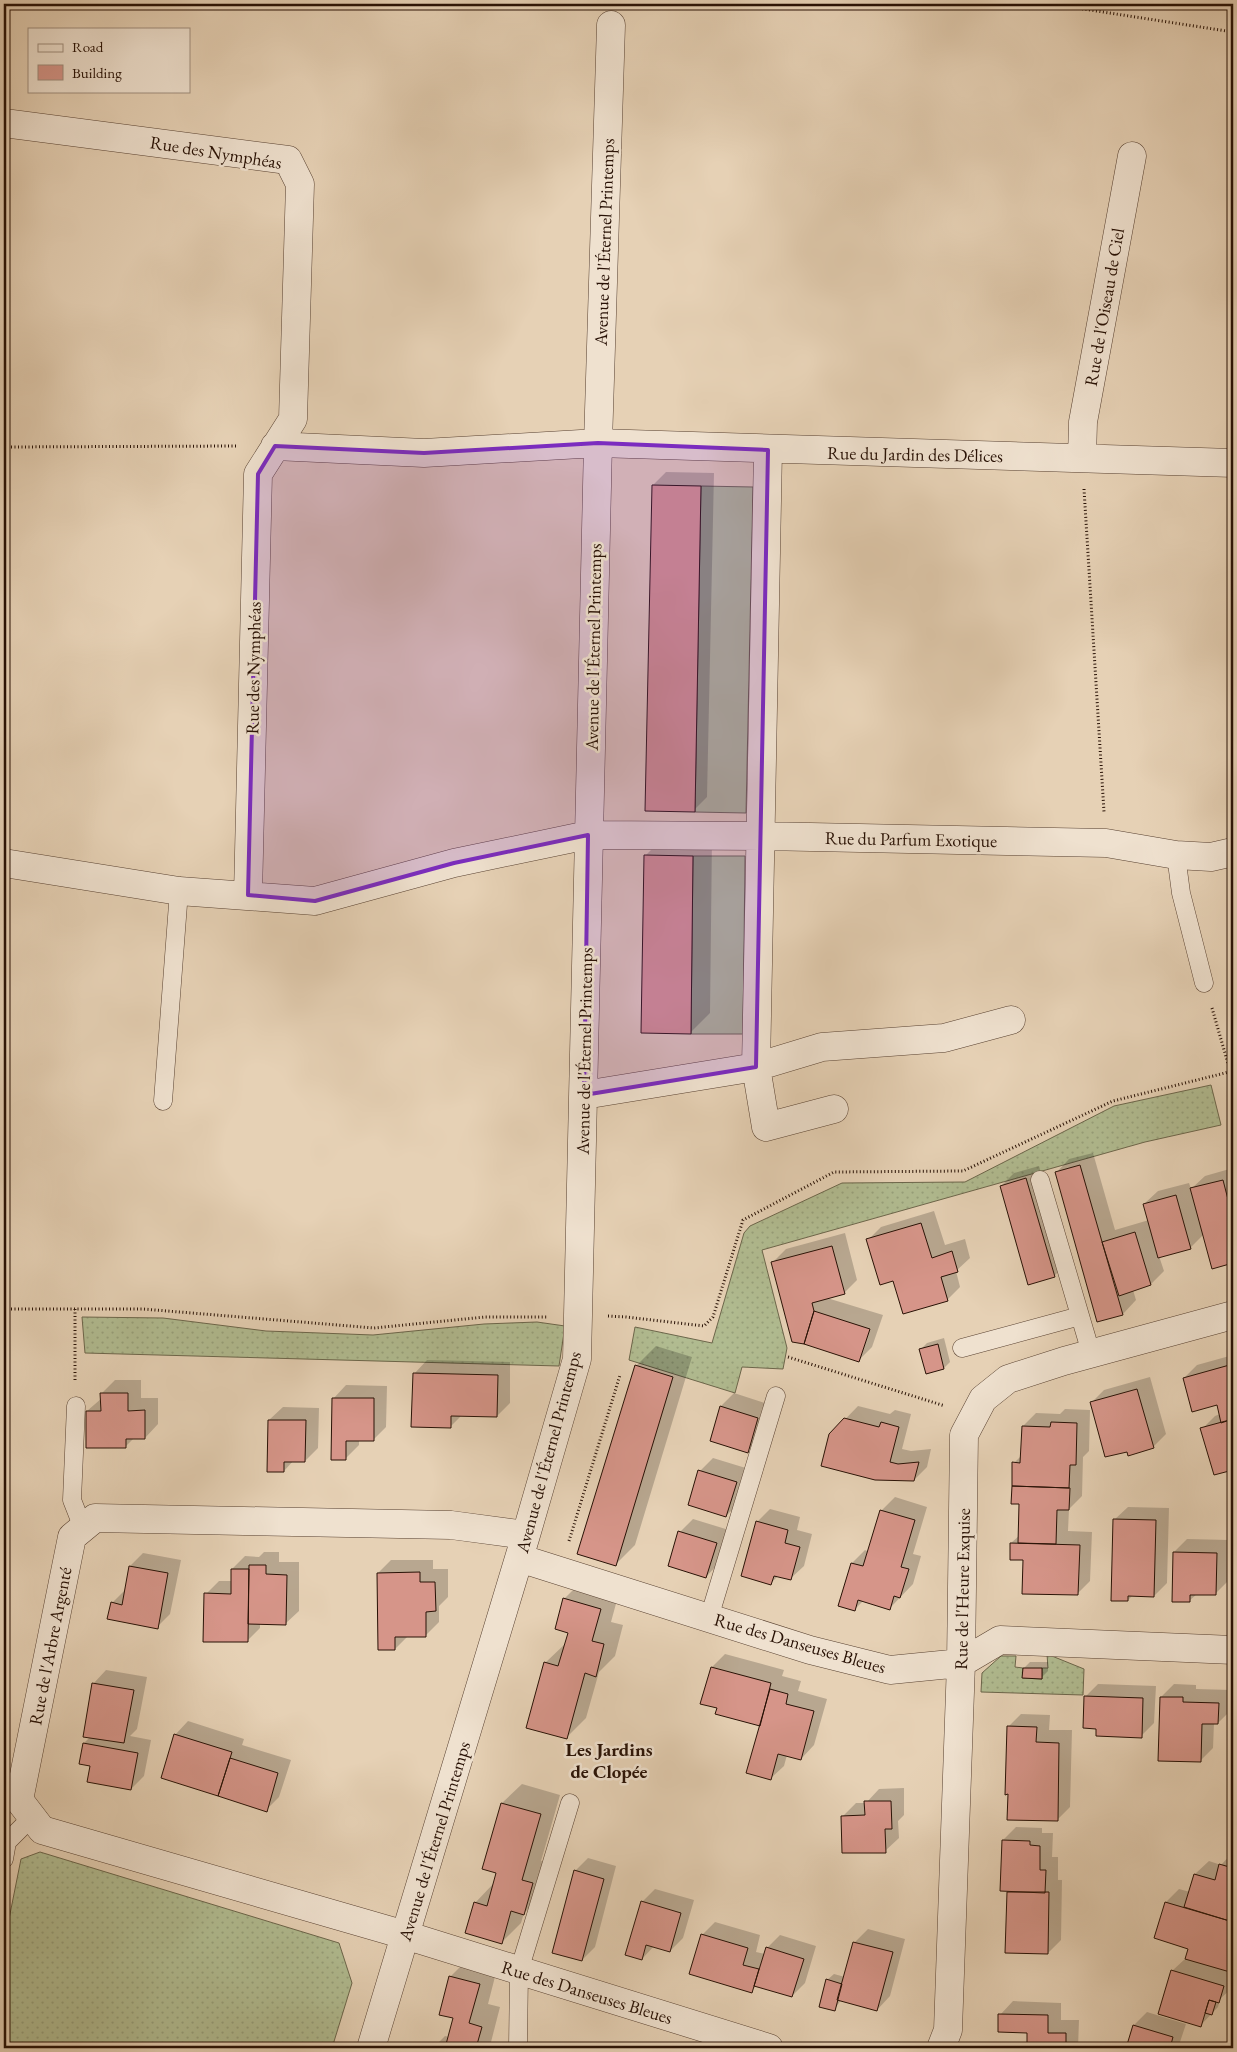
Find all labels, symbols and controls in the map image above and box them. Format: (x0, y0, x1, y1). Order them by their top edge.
legend (28, 28, 190, 92)
text: Road (72, 37, 104, 56)
text: Building (72, 63, 122, 82)
street label: Rue des Nymphéas (149, 130, 284, 174)
street label: Avenue de l'Éternel Printemps (589, 138, 619, 347)
street label: Rue de l'Oiseau de Ciel (1079, 226, 1129, 388)
street label: Rue du Jardin des Délices (827, 441, 1003, 467)
street label: Avenue de l'Éternel Printemps (580, 543, 606, 752)
street label: Rue des Nymphéas (240, 601, 266, 735)
street label: Rue du Parfum Exotique (825, 826, 997, 852)
street label: Avenue de l'Éternel Printemps (571, 947, 597, 1156)
street label: Avenue de l'Éternel Printemps (510, 1349, 586, 1556)
street label: Rue de l'Heure Exquise (949, 1508, 975, 1670)
street label: Rue de l'Arbre Argenté (23, 1565, 77, 1727)
street label: Rue des Danseuses Bleues (711, 1607, 889, 1679)
district label: Les Jardins de Clopée (565, 1737, 653, 1784)
street label: Avenue de l'Éternel Printemps (392, 1738, 475, 1945)
street label: Rue des Danseuses Bleues (499, 1955, 675, 2029)

